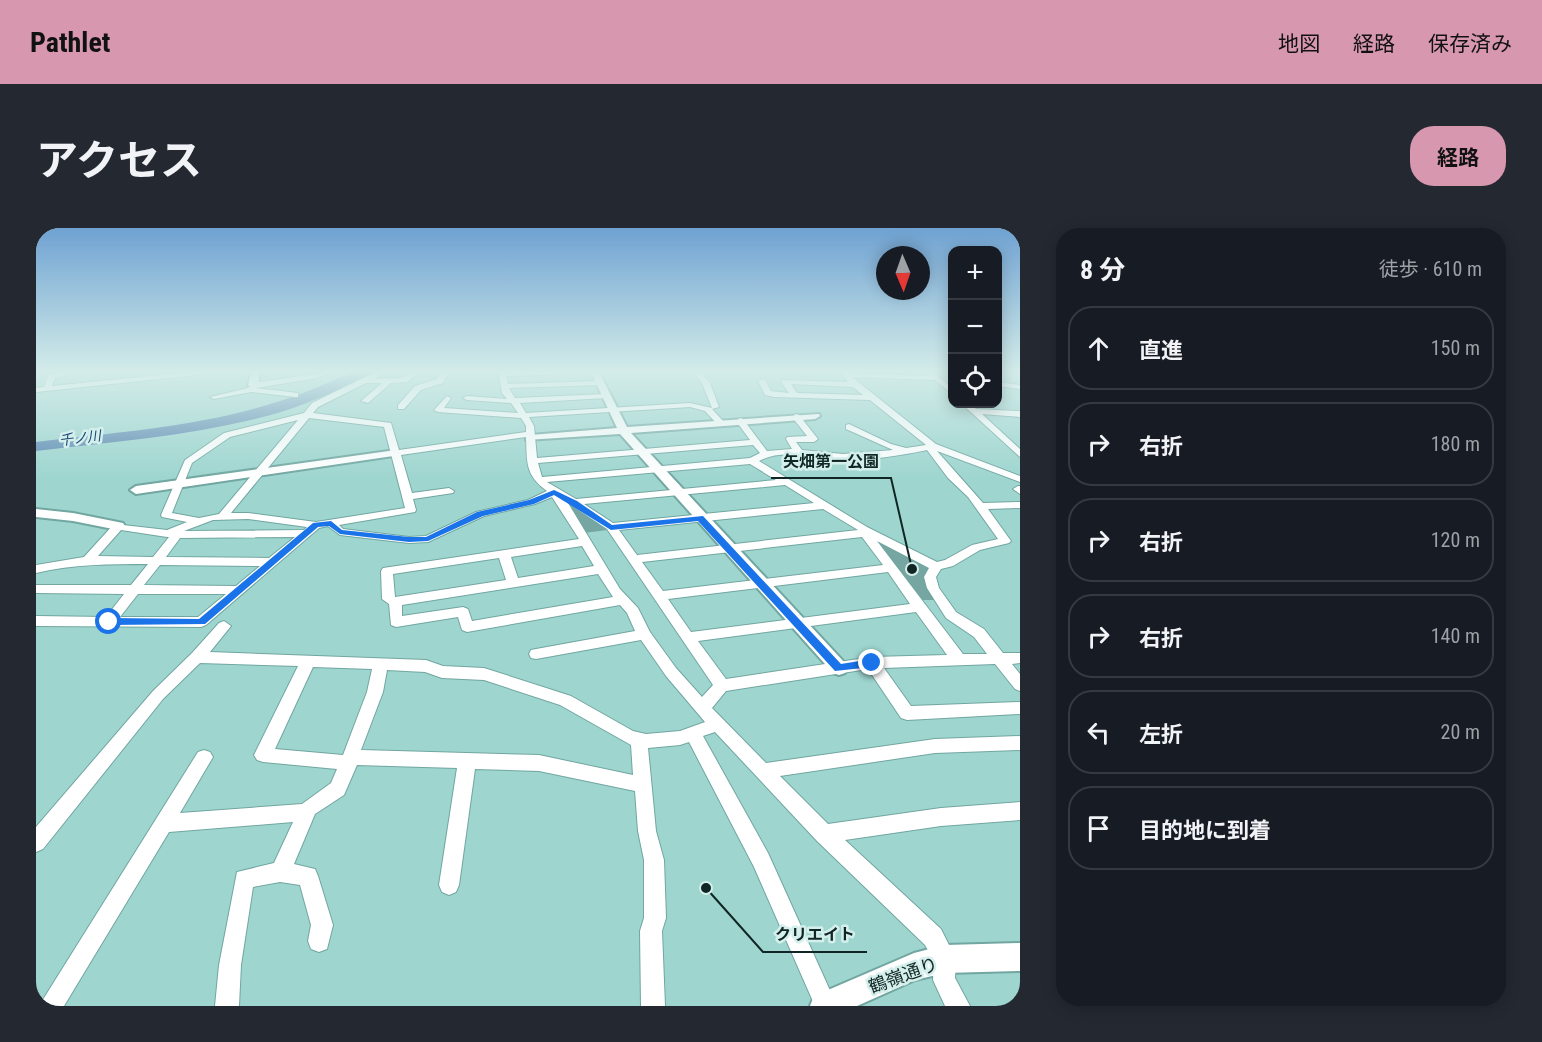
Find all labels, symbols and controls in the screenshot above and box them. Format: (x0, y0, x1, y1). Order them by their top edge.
text: Pathlet (30, 26, 110, 59)
text: 地図 (1278, 32, 1320, 56)
text: 経路 (1353, 32, 1395, 56)
text: 保存済み (1428, 32, 1512, 56)
button: 経路 (1410, 126, 1506, 186)
text: アクセス (36, 136, 202, 185)
north arrow (876, 246, 930, 300)
map controls (948, 246, 1002, 408)
button: + (948, 246, 1002, 300)
text: 8 分 (1080, 255, 1125, 285)
text: 徒歩 · 610 m (1379, 257, 1482, 281)
button: − (948, 300, 1002, 354)
icon: ahead (1082, 332, 1115, 365)
text: 150 m (1431, 336, 1480, 360)
text: 直進 (1139, 338, 1183, 363)
button: locate (948, 354, 1002, 408)
water label: 千ノ川 (58, 427, 104, 448)
icon: right (1082, 428, 1115, 461)
text: 180 m (1431, 432, 1480, 456)
text: 右折 (1139, 434, 1183, 459)
callout: 矢畑第一公園 (771, 444, 891, 478)
text: 矢畑第一公園 (783, 452, 879, 471)
icon: right (1082, 524, 1115, 557)
text: 120 m (1431, 528, 1480, 552)
text: 右折 (1139, 530, 1183, 555)
route start (95, 608, 121, 634)
icon: right (1082, 620, 1115, 653)
text: 140 m (1431, 624, 1480, 648)
text: 右折 (1139, 626, 1183, 651)
route end (858, 649, 884, 675)
icon: left (1082, 716, 1115, 749)
text: 20 m (1441, 720, 1480, 744)
text: 左折 (1139, 722, 1183, 747)
icon: arrive (1082, 812, 1115, 845)
text: 目的地に到着 (1139, 818, 1271, 843)
callout: クリエイト (763, 918, 867, 952)
text: クリエイト (775, 925, 855, 944)
street label: 鶴嶺通り (866, 953, 940, 997)

